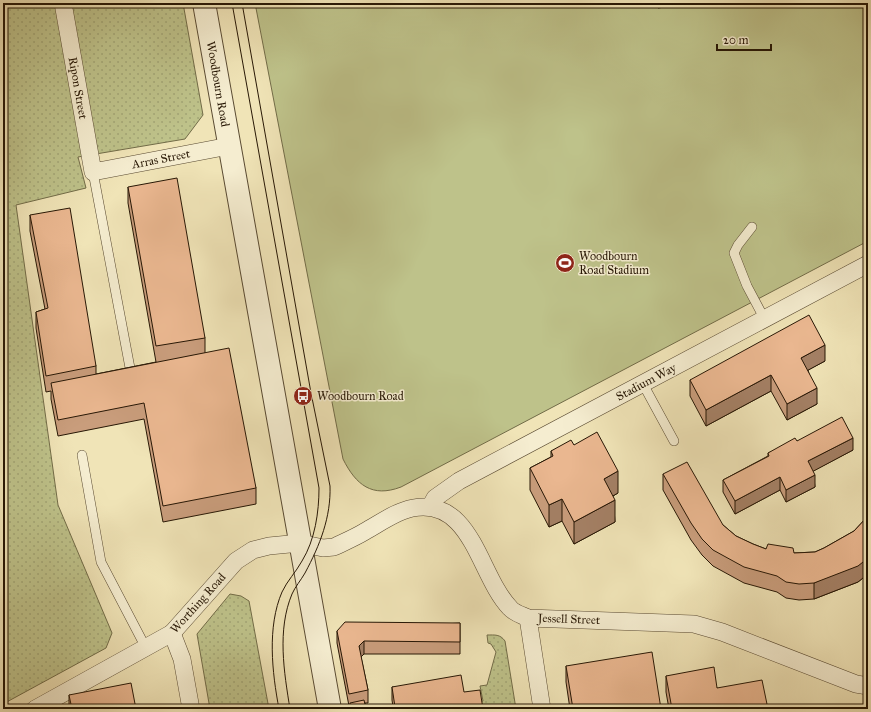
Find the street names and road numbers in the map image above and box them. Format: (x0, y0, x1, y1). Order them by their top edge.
street label: Woodbourn Road (204, 40, 232, 128)
street label: Ripon Street (66, 56, 90, 121)
street label: Arras Street (130, 146, 192, 172)
street label: Stadium Way (614, 360, 679, 404)
street label: Worthing Road (167, 570, 229, 637)
street label: Jessell Street (536, 611, 601, 628)

